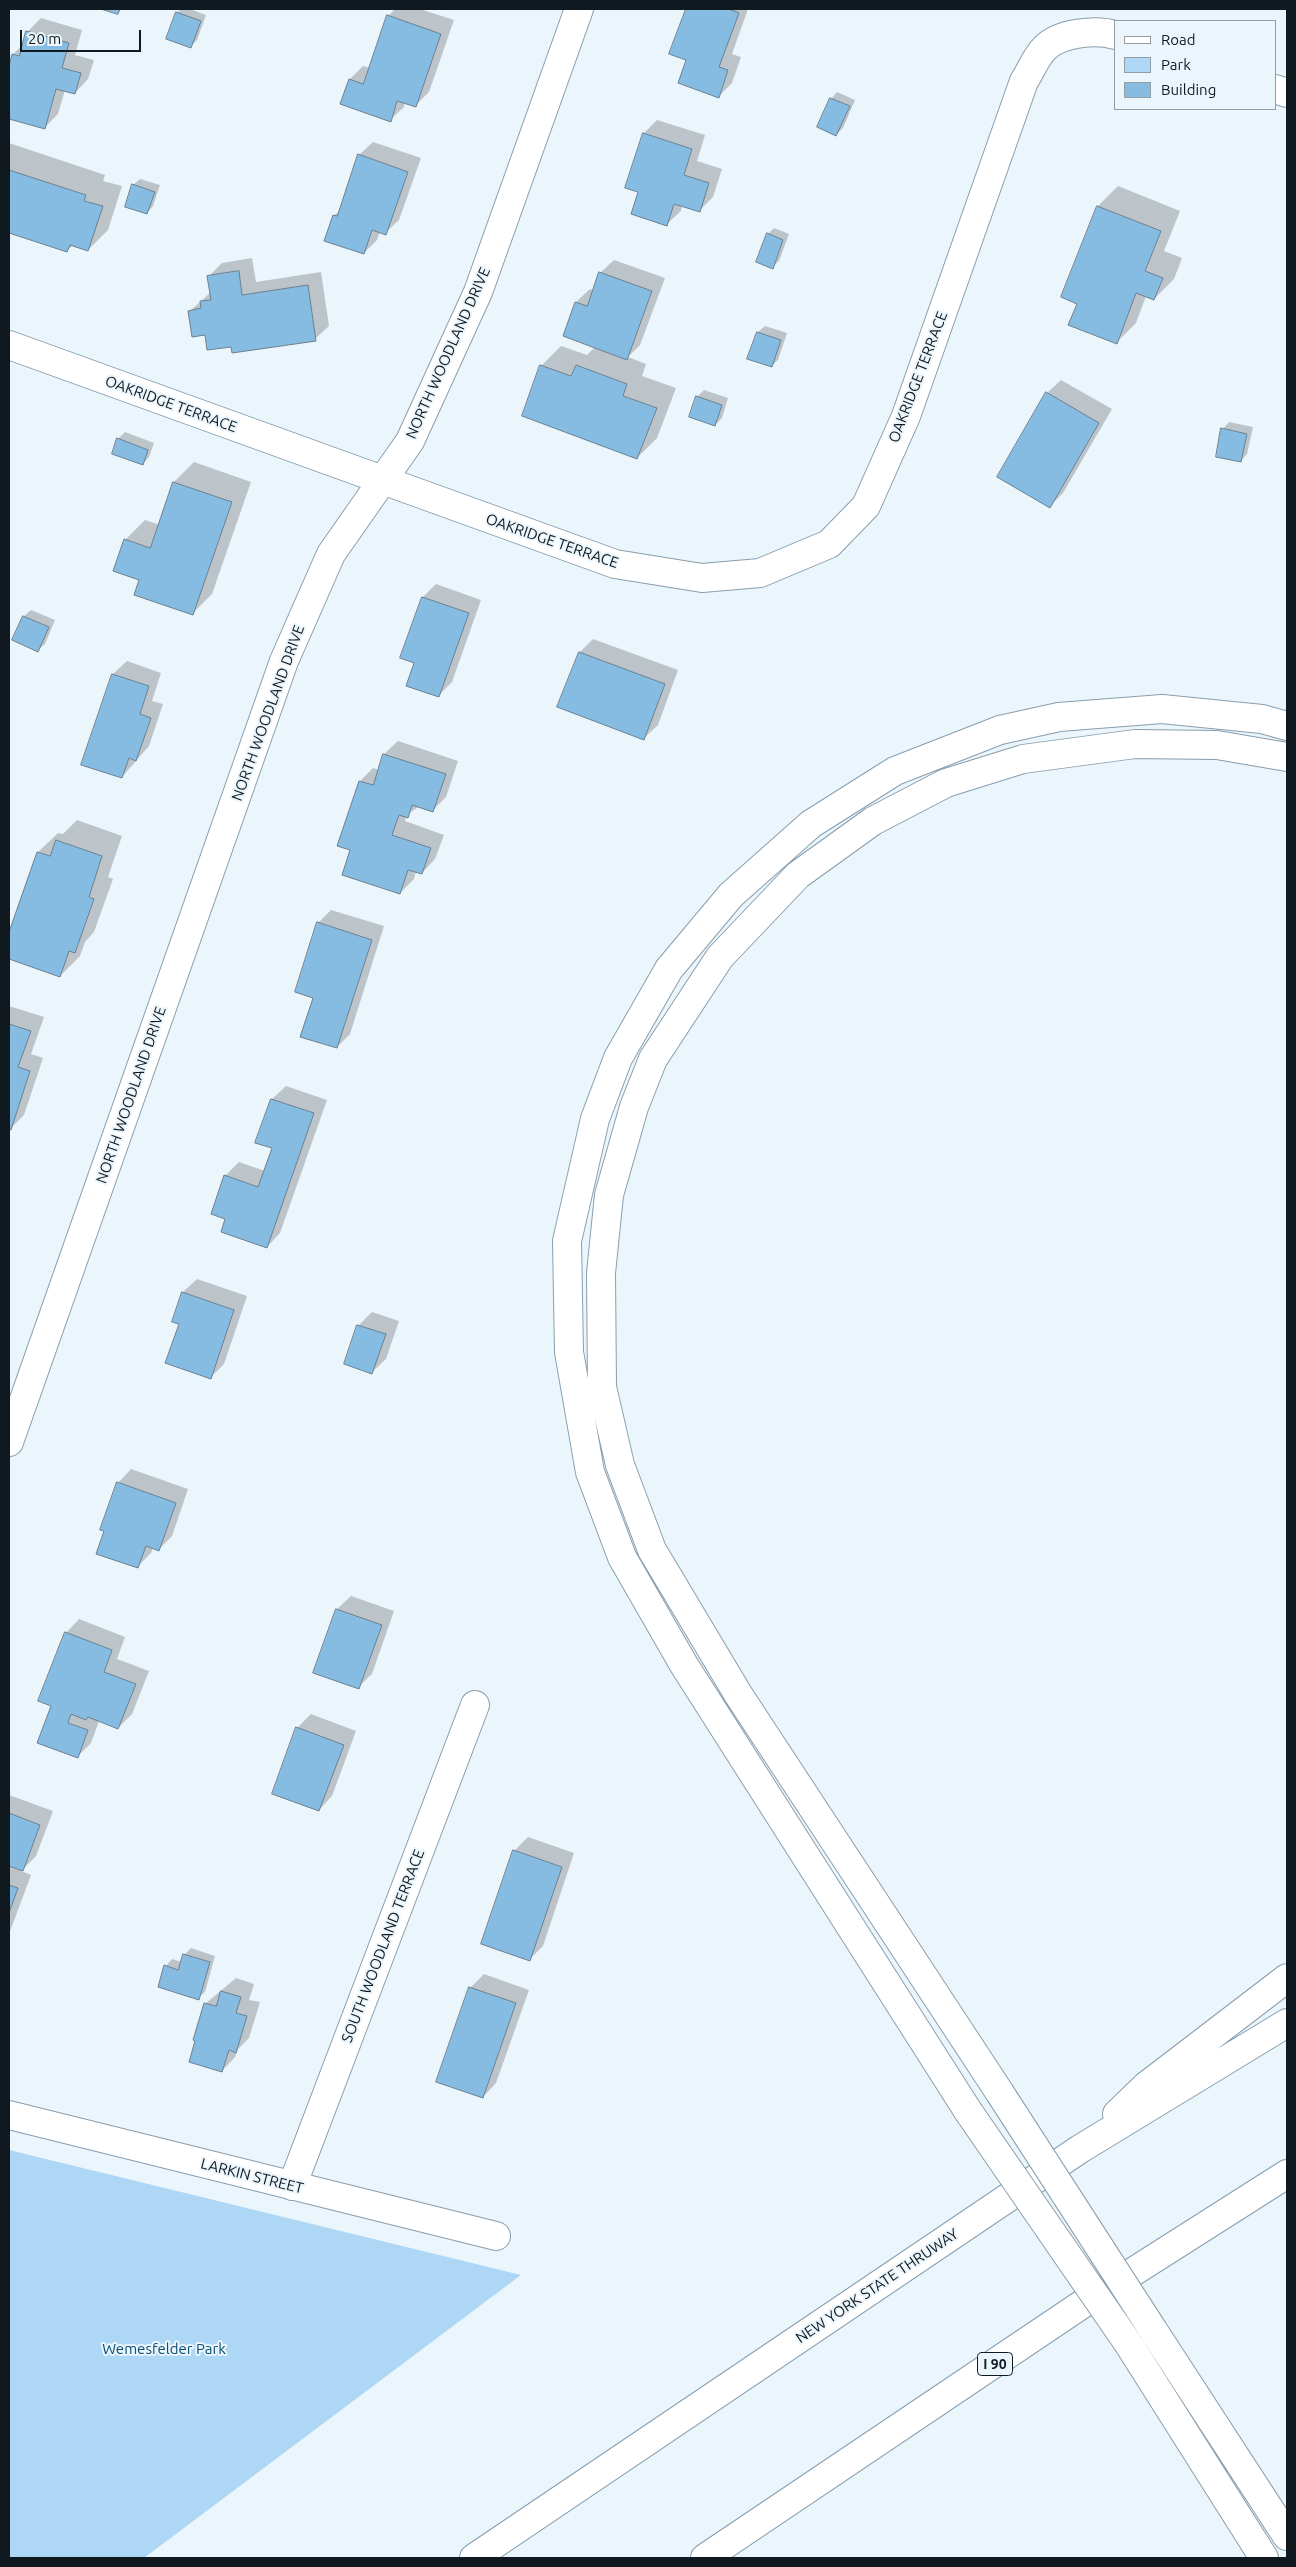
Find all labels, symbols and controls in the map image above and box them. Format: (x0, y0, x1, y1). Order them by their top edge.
scale bar (22, 20, 144, 52)
legend (1114, 20, 1276, 110)
text: 20 m (28, 30, 61, 47)
text: Road (1161, 31, 1196, 48)
text: Park (1161, 56, 1191, 73)
text: Building (1161, 81, 1216, 98)
street label: NORTH WOODLAND DRIVE (402, 264, 494, 442)
street label: OAKRIDGE TERRACE (885, 309, 951, 445)
street label: OAKRIDGE TERRACE (103, 372, 239, 436)
street label: OAKRIDGE TERRACE (483, 510, 621, 572)
street label: NORTH WOODLAND DRIVE (228, 623, 308, 803)
street label: NORTH WOODLAND DRIVE (92, 1004, 170, 1186)
street label: SOUTH WOODLAND TERRACE (338, 1847, 428, 2045)
street label: LARKIN STREET (199, 2155, 305, 2197)
street label: NEW YORK STATE THRUWAY (792, 2225, 962, 2347)
park label: Wemesfelder Park (102, 2340, 226, 2358)
road number: I 90 (978, 2352, 1012, 2376)

